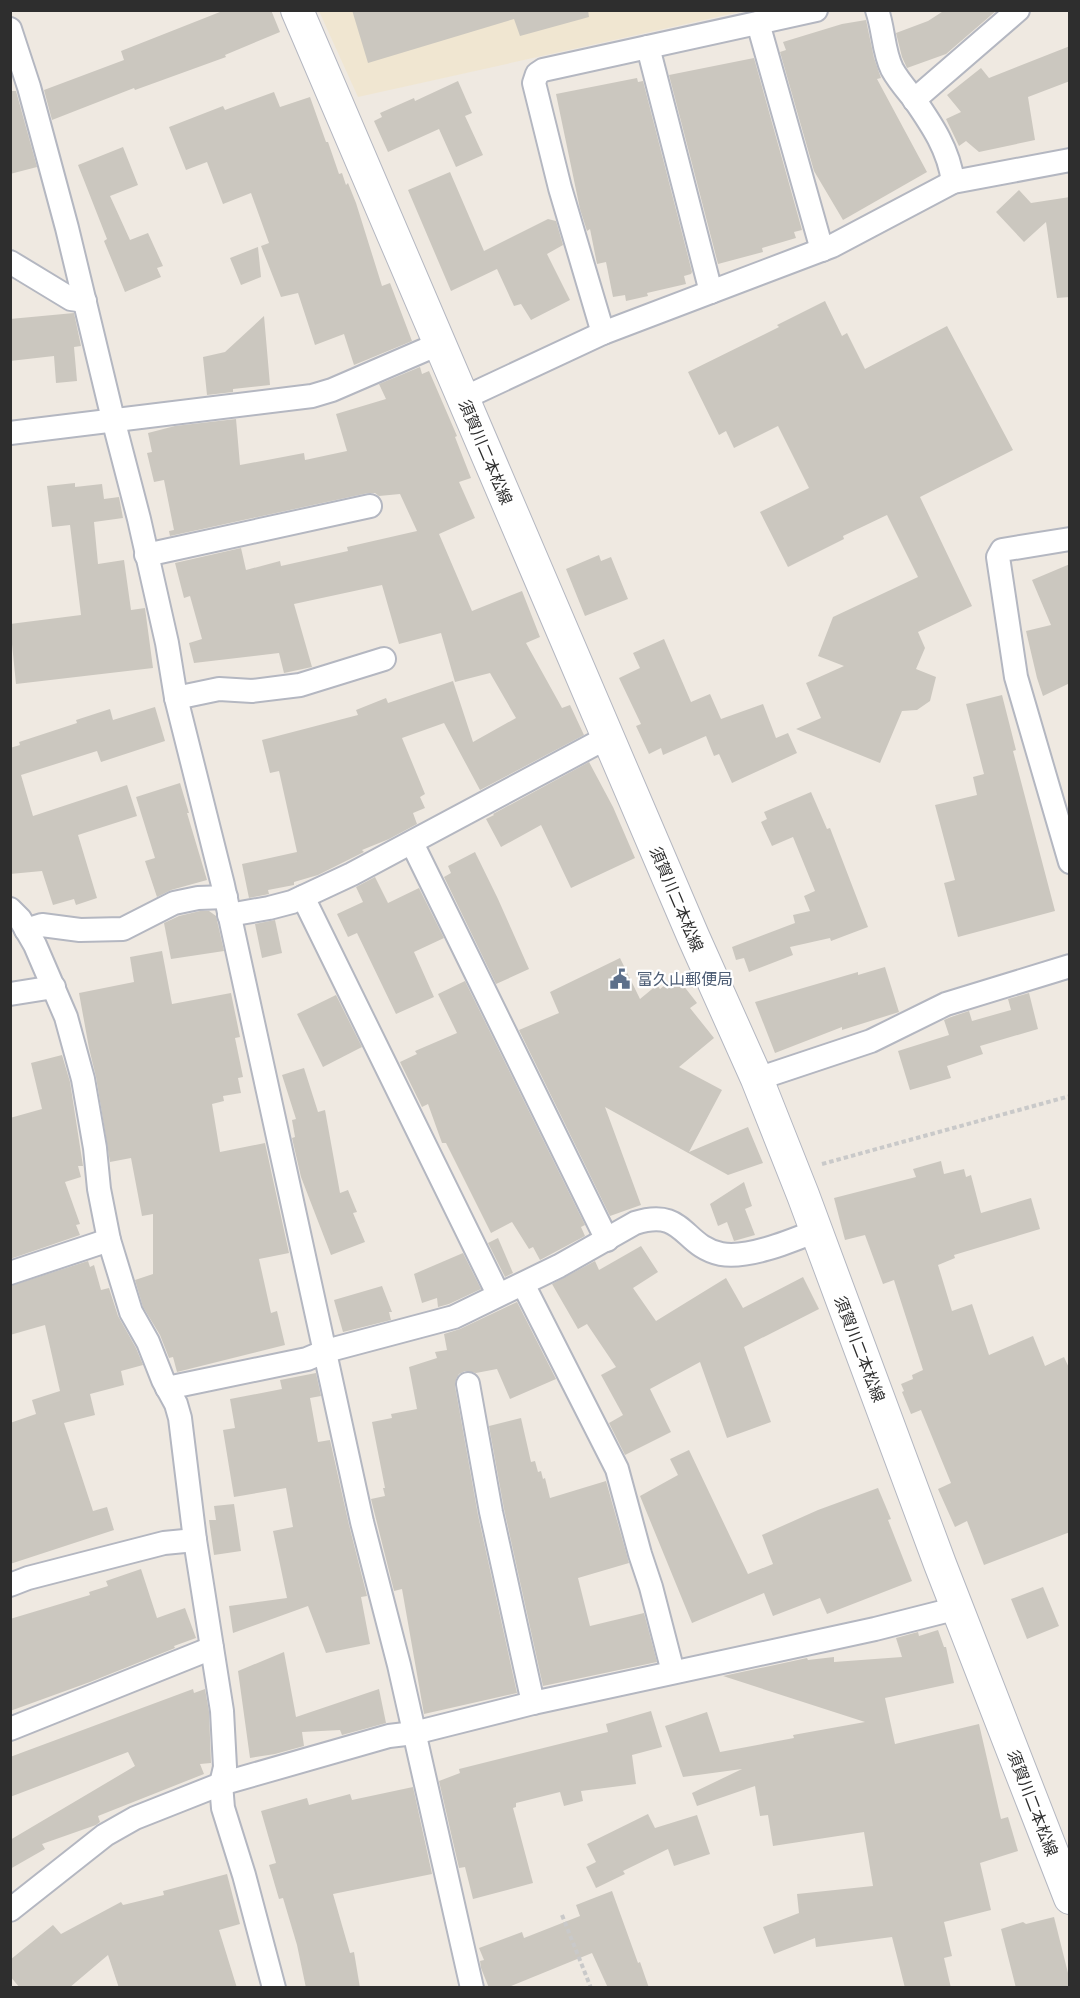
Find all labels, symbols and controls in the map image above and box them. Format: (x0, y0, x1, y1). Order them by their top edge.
street label: 須賀川二本松線 (456, 397, 515, 507)
street label: 須賀川二本松線 (647, 844, 706, 954)
public building icon: 富久山郵便局 (608, 967, 632, 991)
place label: 富久山郵便局 (637, 971, 733, 988)
street label: 須賀川二本松線 (832, 1294, 888, 1405)
street label: 須賀川二本松線 (1005, 1748, 1061, 1859)

